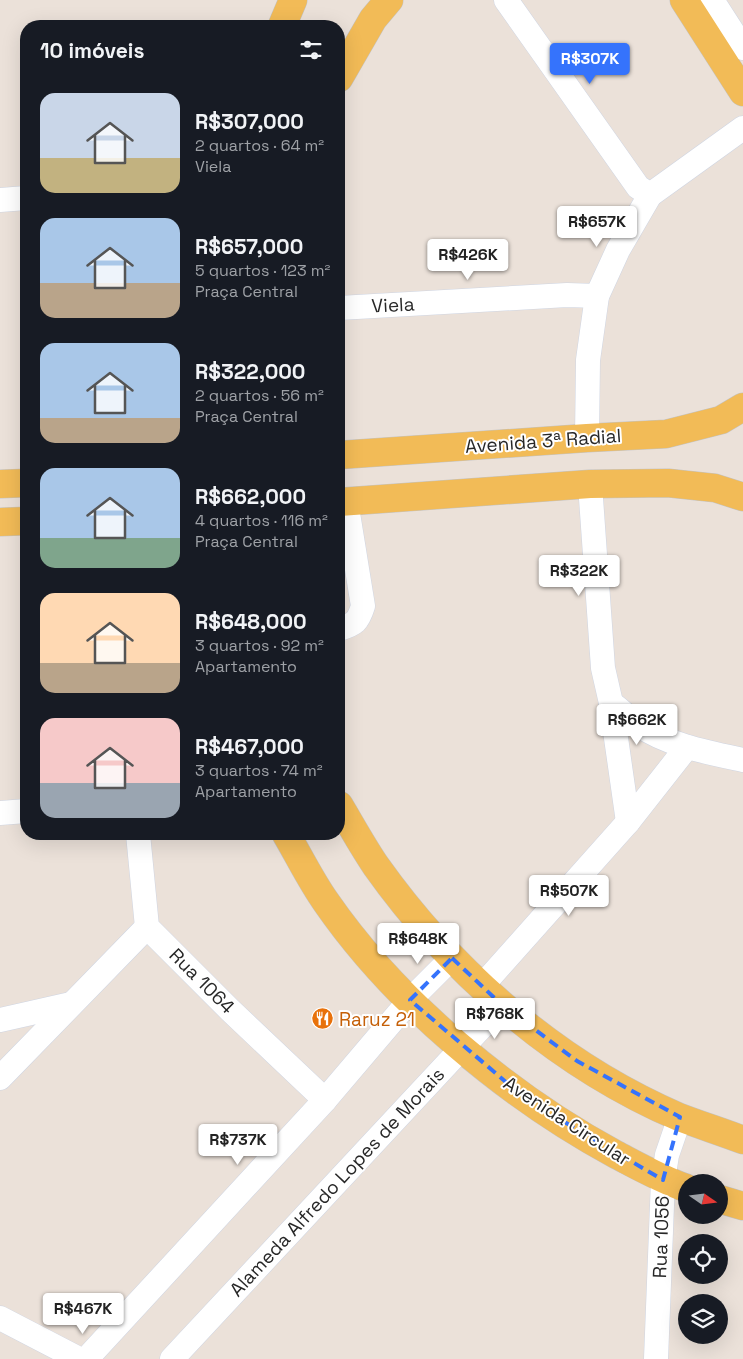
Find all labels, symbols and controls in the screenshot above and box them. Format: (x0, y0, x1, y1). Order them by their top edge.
icon: filters (297, 36, 325, 64)
text: 10 imóveis (40, 37, 144, 64)
pin: R$307K (549, 42, 631, 85)
text: R$307K (561, 48, 619, 69)
text: R$307,000 (195, 108, 304, 135)
icon: home (80, 113, 140, 173)
text: 2 quartos · 64 m² (195, 135, 324, 156)
text: Viela (195, 156, 231, 177)
pin: R$657K (556, 206, 638, 248)
text: R$657K (568, 211, 626, 232)
text: R$657,000 (195, 233, 303, 260)
icon: home (80, 238, 140, 298)
pin: R$426K (427, 238, 509, 281)
text: R$426K (438, 244, 498, 265)
text: 5 quartos · 123 m² (195, 260, 330, 281)
text: Praça Central (195, 281, 298, 302)
street label: Viela (371, 291, 415, 319)
text: R$322,000 (195, 358, 305, 385)
icon: home (80, 363, 140, 423)
text: 2 quartos · 56 m² (195, 385, 324, 406)
text: Praça Central (195, 406, 298, 427)
street label: Avenida 3ª Radial (464, 423, 622, 459)
text: R$662,000 (195, 483, 306, 510)
icon: home (80, 488, 140, 548)
text: 4 quartos · 116 m² (195, 510, 328, 531)
text: Praça Central (195, 531, 298, 552)
pin: R$322K (538, 554, 620, 597)
text: R$322K (550, 560, 608, 581)
text: R$648,000 (195, 608, 307, 635)
icon: home (80, 613, 140, 673)
text: 3 quartos · 92 m² (195, 635, 324, 656)
text: Apartamento (195, 656, 297, 677)
pin: R$662K (596, 704, 678, 746)
text: R$662K (607, 709, 667, 730)
text: R$467,000 (195, 733, 304, 760)
icon: home (80, 738, 140, 798)
text: 3 quartos · 74 m² (195, 760, 323, 781)
text: Apartamento (195, 781, 297, 802)
pin: R$507K (528, 874, 610, 917)
text: R$507K (540, 880, 598, 901)
pin: R$648K (377, 922, 459, 965)
text: R$648K (388, 928, 448, 949)
street label: Rua 1064 (164, 943, 240, 1019)
pin: R$768K (454, 998, 536, 1040)
text: R$768K (466, 1003, 524, 1024)
restaurant icon: Raruz 21 (311, 1007, 335, 1031)
place label: Raruz 21 (339, 1007, 415, 1032)
street label: Alameda Alfredo Lopes de Morais (224, 1062, 450, 1302)
street label: Avenida Circular (499, 1071, 635, 1171)
pin: R$737K (197, 1124, 279, 1166)
text: R$737K (209, 1129, 267, 1150)
north arrow (678, 1174, 728, 1224)
map controls (678, 1174, 728, 1344)
street label: Rua 1056 (647, 1195, 675, 1279)
button: locate (678, 1234, 728, 1284)
pin: R$467K (42, 1292, 124, 1335)
button: layers (678, 1294, 728, 1344)
text: R$467K (54, 1298, 112, 1319)

